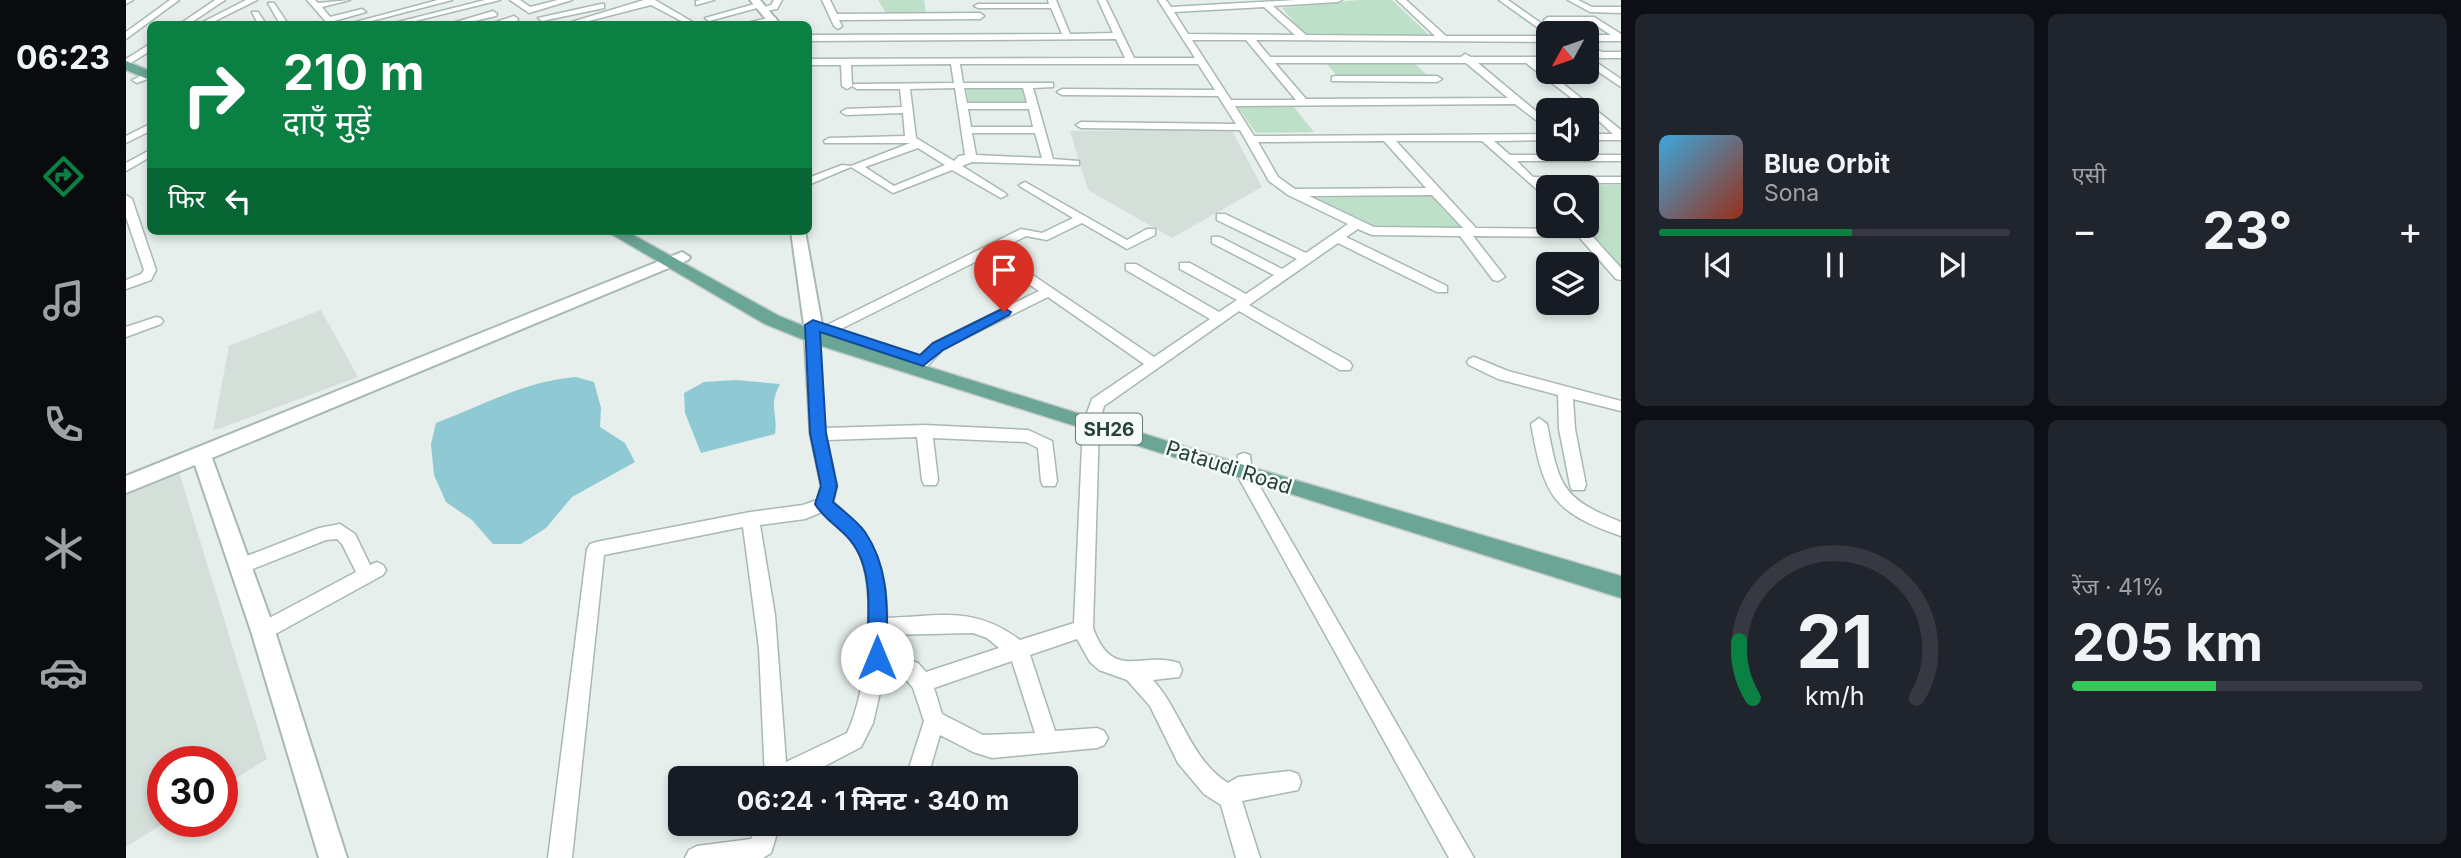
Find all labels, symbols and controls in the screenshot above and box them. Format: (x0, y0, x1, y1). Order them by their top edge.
north arrow (1536, 21, 1600, 84)
map controls (1536, 21, 1599, 315)
text: 06:23 (16, 38, 110, 77)
text: 210 m (283, 43, 424, 102)
icon: right (168, 49, 259, 140)
button: sound (1536, 98, 1599, 161)
text: दाएँ मुड़ें (283, 103, 371, 142)
text: Blue Orbit (1764, 148, 1890, 179)
icon: directions (39, 152, 88, 201)
text: एसी (2072, 161, 2106, 189)
button: search (1536, 175, 1599, 238)
text: Sona (1764, 179, 1819, 207)
icon: left (219, 182, 257, 220)
text: फिर (168, 183, 205, 214)
text: 23° (2203, 199, 2292, 262)
text: − (2072, 207, 2097, 253)
text: + (2398, 207, 2423, 253)
pin (974, 240, 1034, 312)
icon: previous (1699, 246, 1737, 284)
icon: pause (1816, 246, 1854, 284)
icon: next (1933, 246, 1971, 284)
icon: arrive (985, 251, 1023, 289)
button: layers (1536, 252, 1599, 315)
icon: music (39, 276, 88, 325)
icon: phone (39, 400, 88, 449)
road number: SH26 (1076, 414, 1142, 444)
street label: Pataudi Road (1163, 435, 1295, 499)
icon: climate (39, 524, 88, 573)
text: रेंज · 41% (2072, 573, 2164, 601)
text: 21 (1796, 597, 1873, 686)
text: 205 km (2072, 611, 2263, 674)
position arrow (840, 621, 914, 695)
icon: car (39, 648, 88, 697)
text: km/h (1805, 681, 1864, 711)
speed limit sign: 30 (147, 746, 238, 837)
icon: filters (39, 772, 88, 821)
text: 06:24 · 1 मिनट · 340 m (737, 785, 1009, 816)

